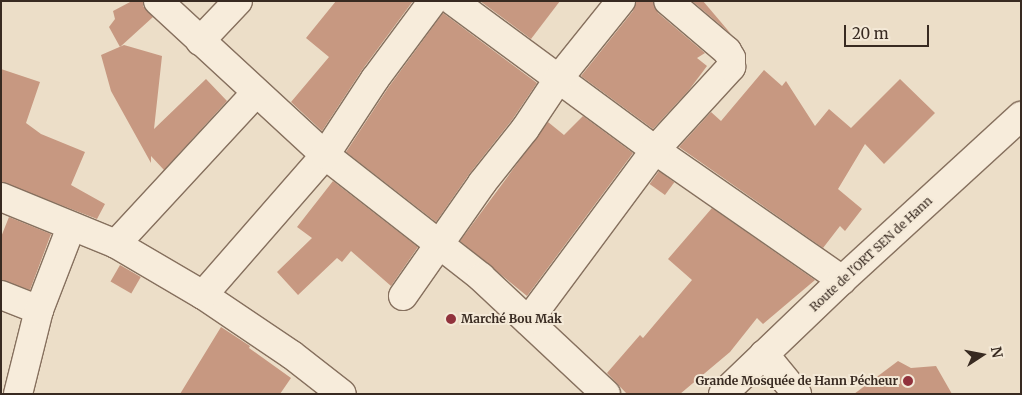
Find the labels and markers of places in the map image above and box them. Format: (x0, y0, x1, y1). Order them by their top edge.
place label: Marché Bou Mak (461, 312, 562, 326)
marker: Marché Bou Mak (445, 313, 457, 325)
place label: Grande Mosquée de Hann Pécheur (695, 374, 898, 388)
marker: Grande Mosquée de Hann Pécheur (902, 375, 914, 387)

